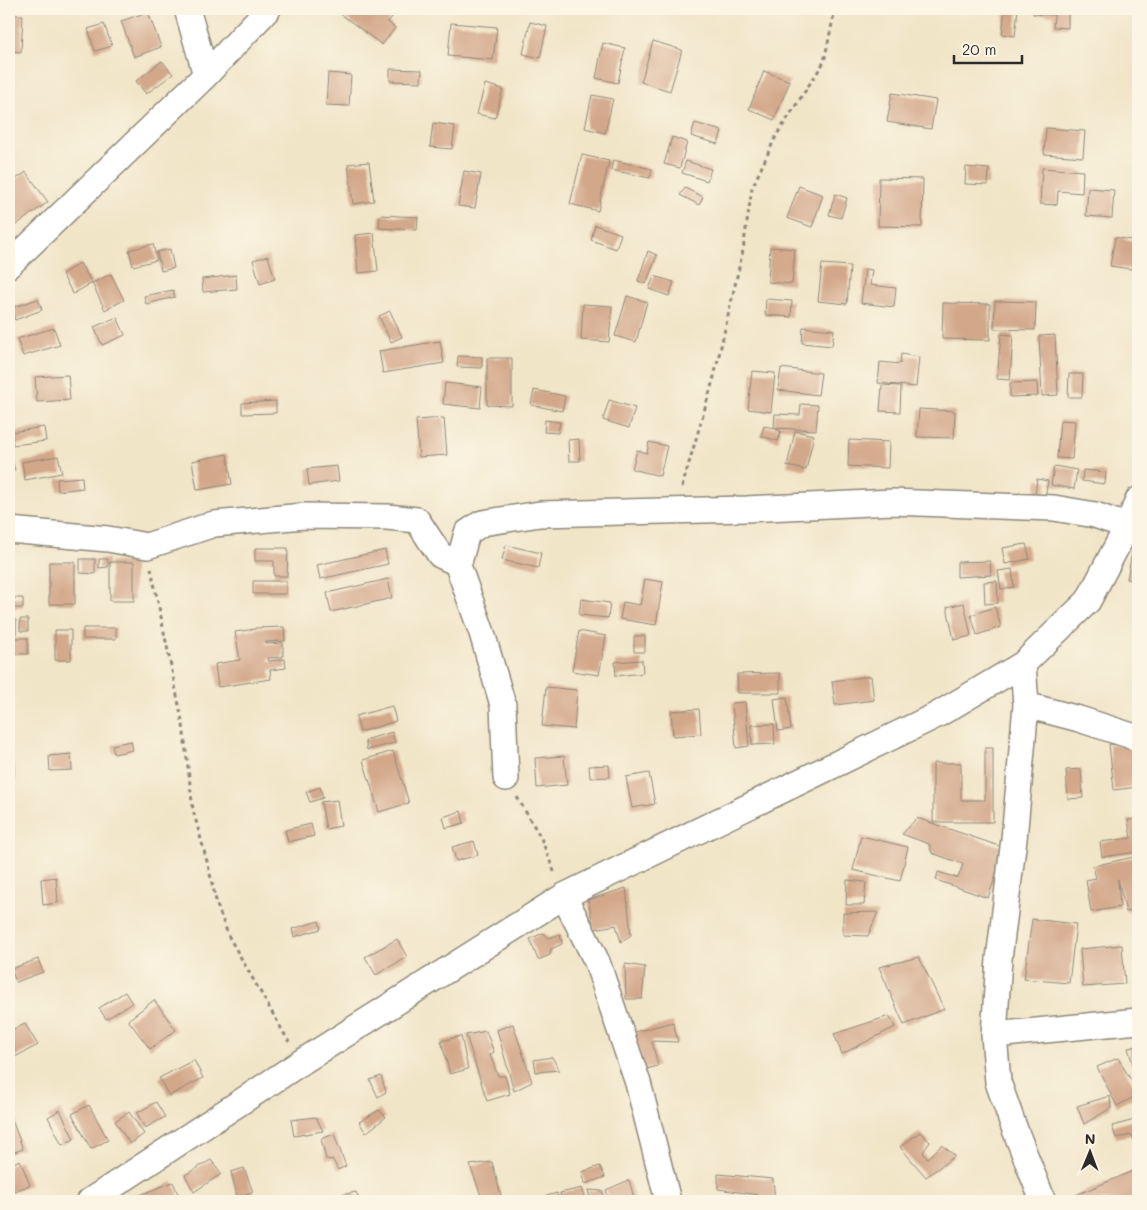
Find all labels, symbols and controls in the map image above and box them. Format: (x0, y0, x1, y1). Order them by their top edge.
scale bar (954, 32, 1022, 64)
text: 20 m (962, 39, 996, 59)
north arrow (1064, 1128, 1114, 1178)
text: N (1085, 1129, 1096, 1148)

